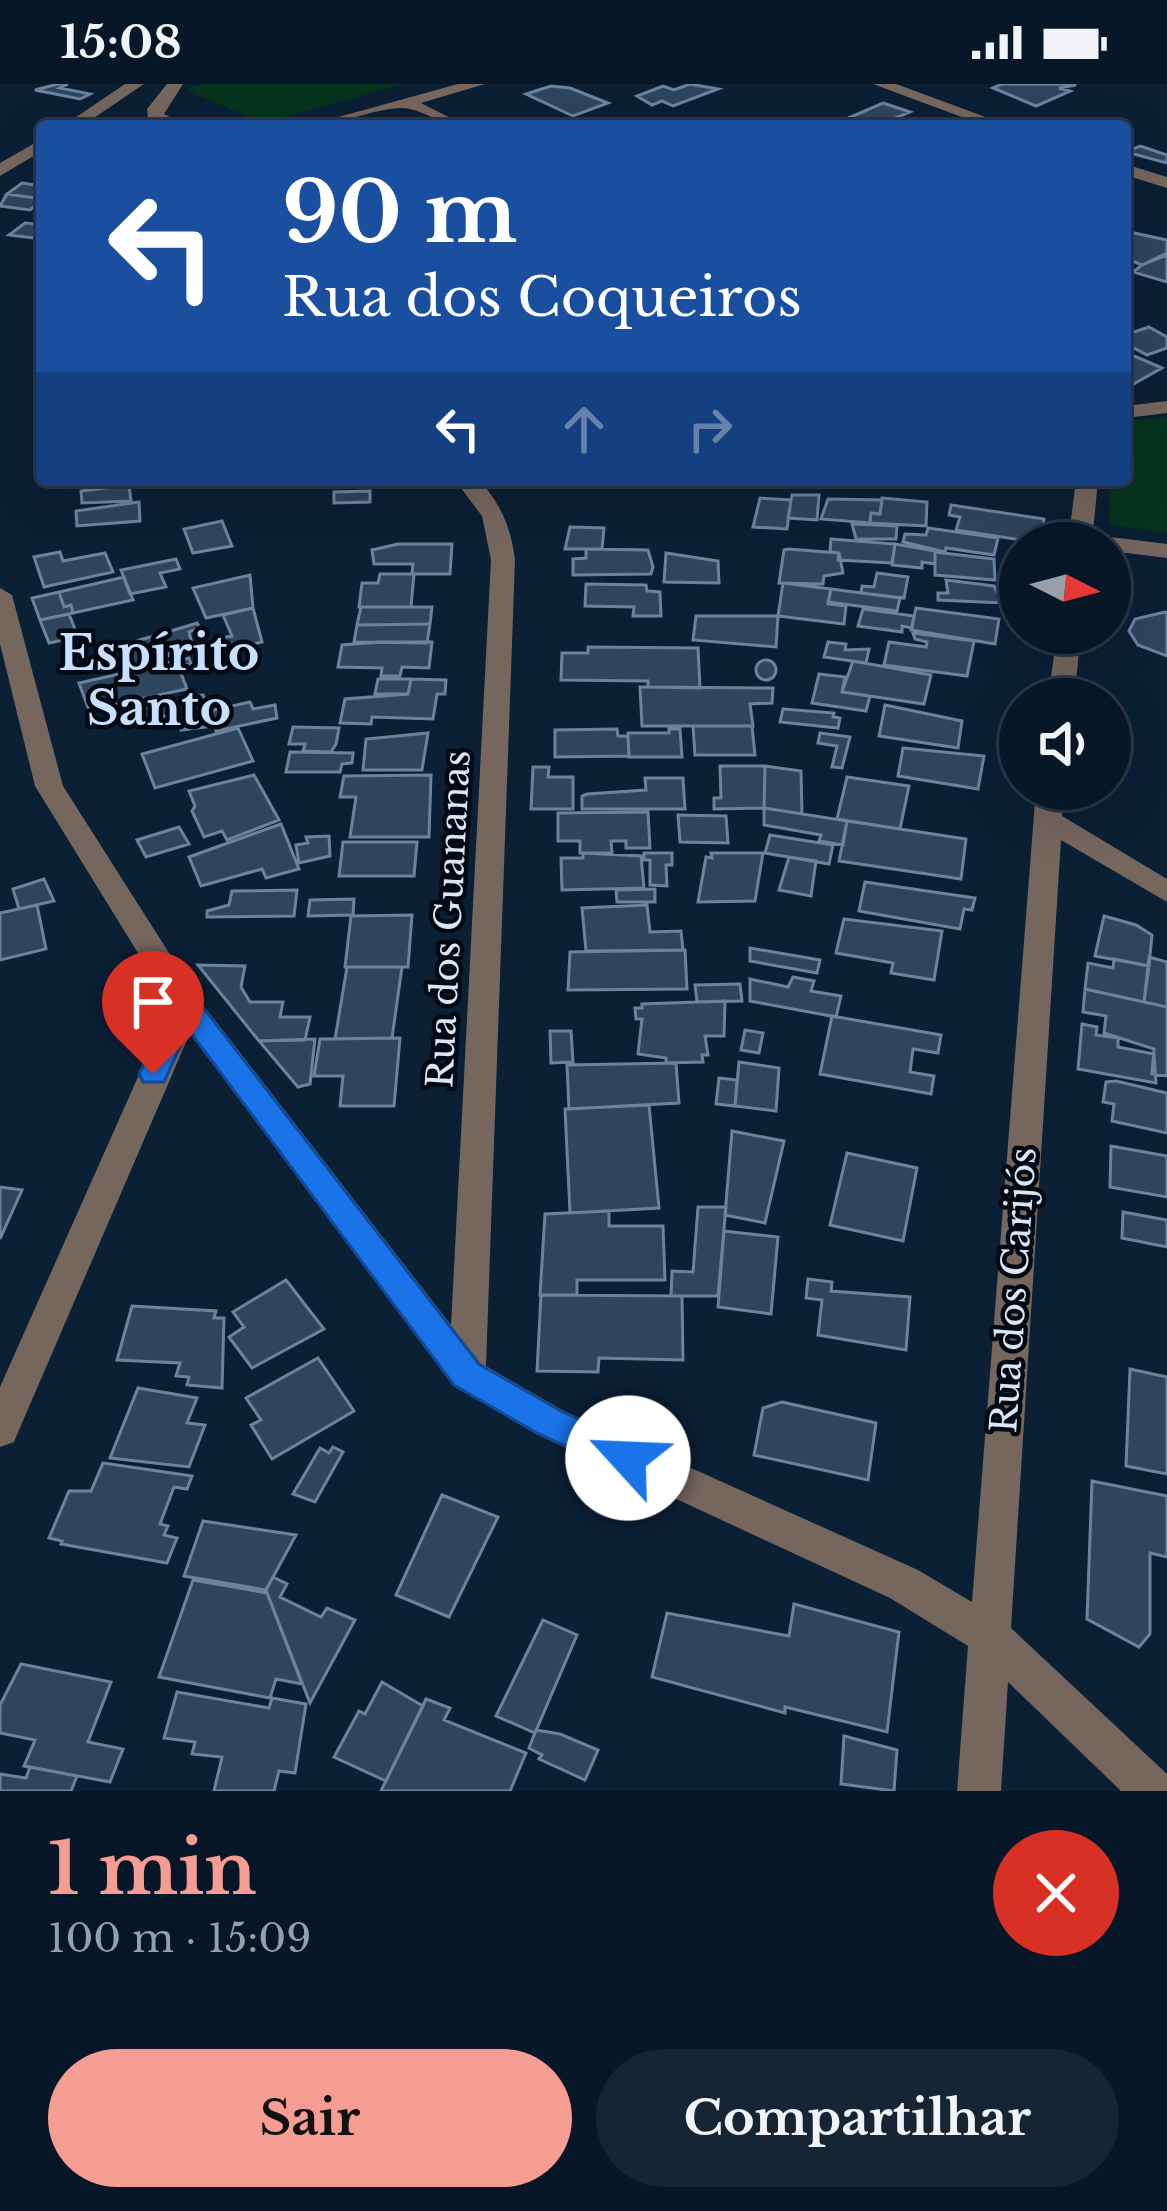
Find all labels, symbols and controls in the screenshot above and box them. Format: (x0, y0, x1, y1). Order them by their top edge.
text: 15:08 (60, 14, 182, 70)
text: 90 m (282, 161, 517, 265)
icon: left (84, 168, 240, 324)
text: Rua dos Coqueiros (282, 264, 802, 331)
icon: left (425, 396, 491, 462)
icon: ahead (551, 396, 617, 462)
icon: right (677, 396, 743, 462)
north arrow (999, 522, 1131, 654)
map controls (999, 522, 1131, 810)
district label: Espírito Santo (58, 623, 260, 738)
button: sound (999, 678, 1131, 810)
street label: Rua dos Guananas (417, 749, 480, 1089)
pin (102, 951, 204, 1074)
icon: arrive (120, 969, 186, 1035)
street label: Rua dos Carijós (981, 1146, 1046, 1434)
position arrow (565, 1395, 691, 1521)
text: 1 min (48, 1824, 257, 1913)
button: close (993, 1830, 1119, 1956)
text: 100 m · 15:09 (48, 1914, 311, 1963)
button: Sair (48, 2049, 572, 2187)
button: Compartilhar (596, 2049, 1119, 2187)

